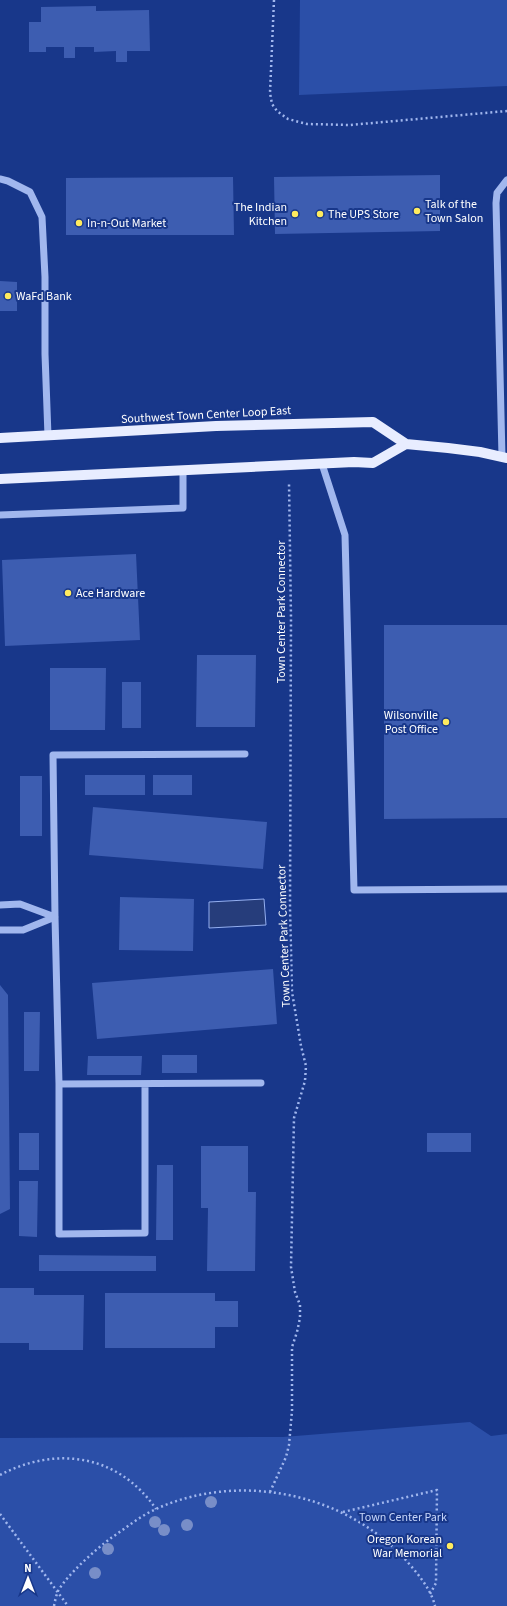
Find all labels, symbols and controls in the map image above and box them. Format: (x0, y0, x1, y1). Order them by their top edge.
place label: Talk of the Town Salon (425, 196, 483, 227)
place label: The Indian Kitchen (234, 199, 287, 230)
place label: The UPS Store (328, 206, 399, 223)
marker: Talk of the Town Salon (412, 206, 422, 216)
marker: The Indian Kitchen (290, 209, 300, 219)
marker: The UPS Store (315, 209, 325, 219)
place label: In-n-Out Market (87, 215, 166, 232)
marker: In-n-Out Market (74, 218, 84, 228)
place label: WaFd Bank (16, 288, 72, 305)
marker: WaFd Bank (3, 291, 13, 301)
street label: Southwest Town Center Loop East (121, 402, 291, 428)
street label: Town Center Park Connector (273, 540, 290, 683)
place label: Ace Hardware (76, 585, 145, 602)
marker: Ace Hardware (63, 588, 73, 598)
place label: Wilsonville Post Office (384, 707, 438, 738)
marker: Wilsonville Post Office (441, 717, 451, 727)
street label: Town Center Park Connector (273, 864, 295, 1008)
park label: Town Center Park (359, 1509, 447, 1526)
place label: Oregon Korean War Memorial (367, 1531, 442, 1562)
marker: Oregon Korean War Memorial (445, 1541, 455, 1551)
north arrow (8, 1558, 48, 1598)
text: N (24, 1561, 32, 1576)

